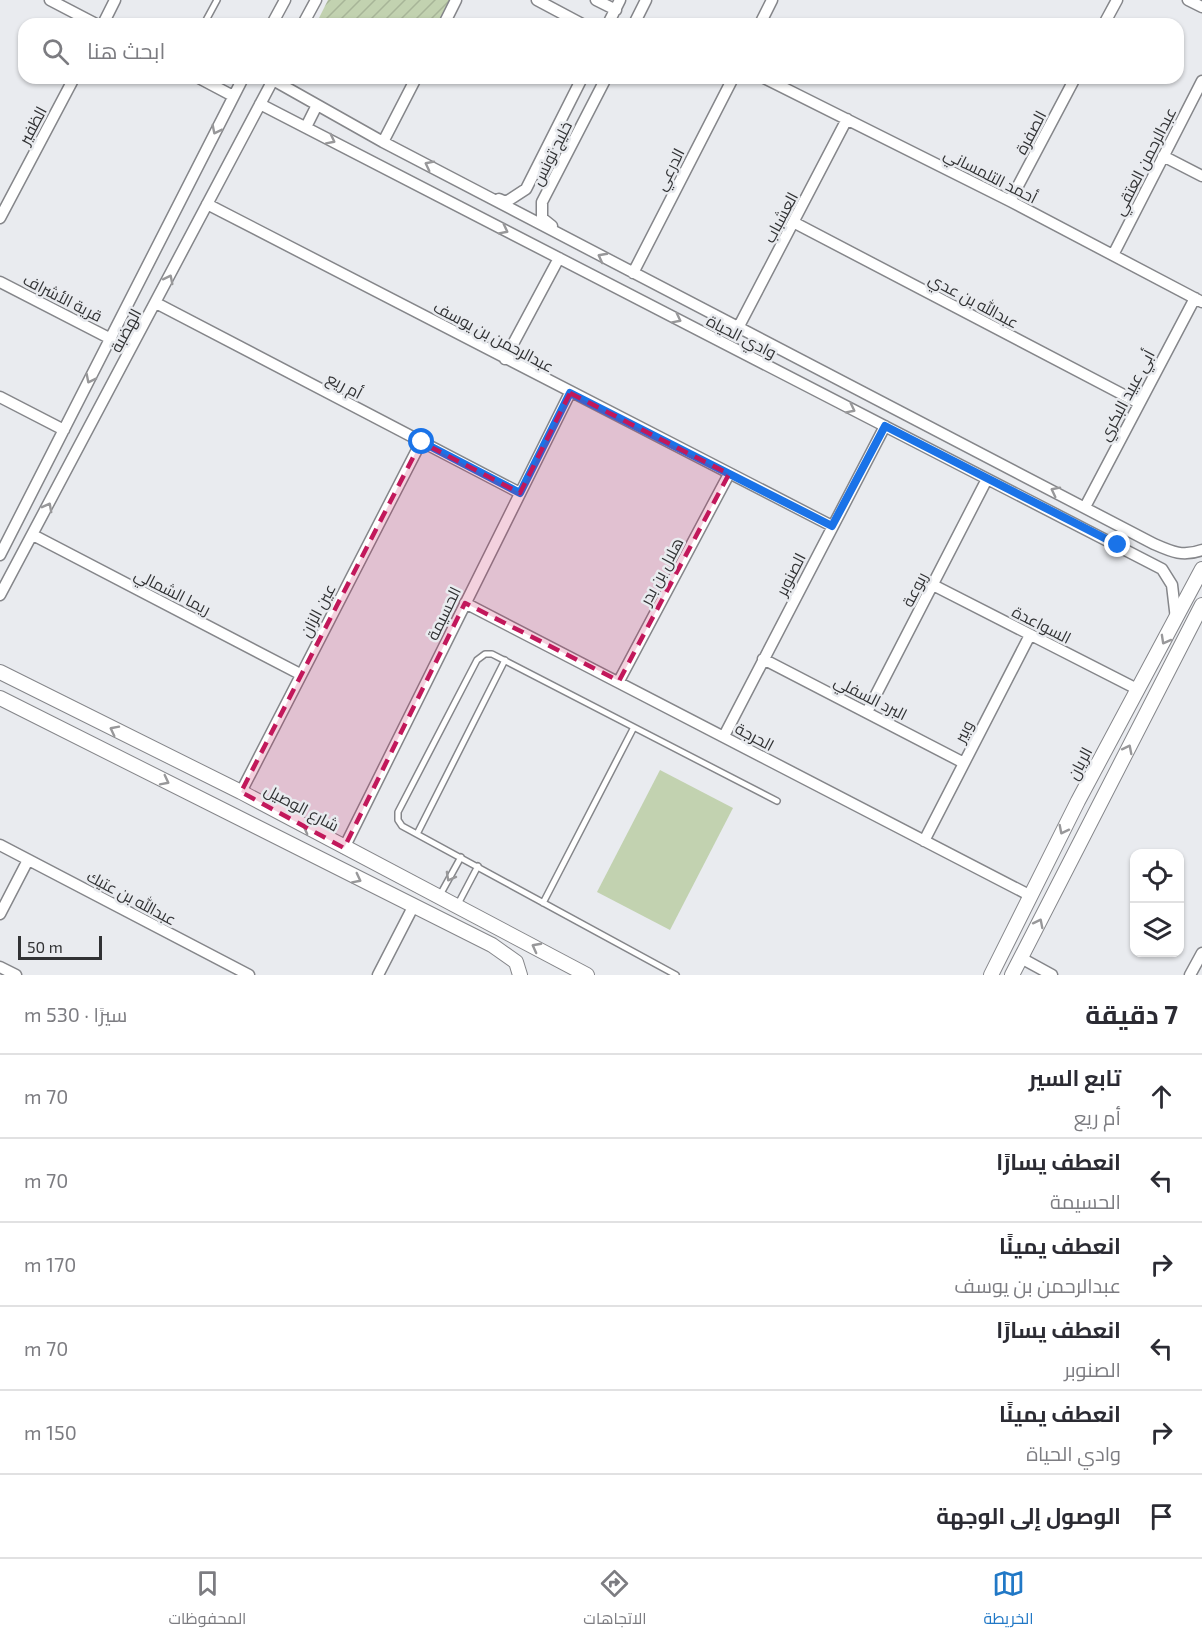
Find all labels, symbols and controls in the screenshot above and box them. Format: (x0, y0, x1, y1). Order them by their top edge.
search box (18, 18, 1184, 84)
icon: search (39, 35, 72, 68)
text: ابحث هنا (87, 37, 165, 63)
street label: الظفير (14, 103, 51, 149)
street label: عبدالرحمن العتقي (1109, 104, 1184, 220)
street label: الصفرة (1011, 107, 1050, 158)
street label: خليج تونس (527, 118, 578, 190)
one-way arrow (212, 124, 223, 134)
one-way arrow (325, 133, 336, 145)
street label: أحمد التلمساني (939, 143, 1041, 211)
street label: الدرعي (650, 145, 692, 196)
one-way arrow (425, 161, 436, 173)
street label: العشباب (759, 188, 802, 246)
one-way arrow (498, 223, 509, 234)
one-way arrow (597, 253, 608, 264)
street label: عبدالله بن عدي (924, 268, 1022, 336)
street label: قرية الأشراف (20, 269, 106, 326)
one-way arrow (161, 274, 173, 285)
street label: عبدالرحمن بن يوسف (430, 296, 557, 377)
street label: الهضبة (106, 305, 146, 356)
street label: وادي الحياة (702, 310, 780, 366)
one-way arrow (671, 312, 682, 323)
street label: أبي عبيد البكري (1094, 346, 1162, 446)
street label: أم ريع (322, 368, 366, 405)
one-way arrow (86, 373, 98, 384)
one-way arrow (844, 401, 855, 413)
route start (408, 428, 434, 454)
one-way arrow (1050, 487, 1061, 498)
one-way arrow (41, 503, 52, 513)
route end (1104, 531, 1130, 557)
street label: هلال بن بدر (635, 534, 688, 610)
street label: الصنوبر (771, 549, 810, 600)
street label: ريما الشمالي (129, 564, 214, 623)
street label: ربوعة (897, 568, 932, 610)
street label: عين الزان (295, 580, 341, 641)
street label: الحسيمة (422, 583, 465, 643)
street label: السواعدة (1009, 601, 1075, 648)
one-way arrow (1161, 634, 1172, 644)
street label: البرد السفلي (829, 671, 911, 728)
street label: وبير (949, 717, 977, 747)
street label: الحرجة (732, 718, 778, 755)
one-way arrow (110, 726, 120, 737)
street label: الريان (1063, 743, 1097, 784)
one-way arrow (1121, 745, 1132, 756)
one-way arrow (158, 774, 169, 785)
street label: شارع الوصيل (260, 779, 342, 837)
one-way arrow (303, 824, 313, 835)
one-way arrow (1059, 824, 1071, 835)
map controls (1130, 849, 1184, 957)
button: locate (1130, 849, 1184, 903)
street label: عبدالله بن عتيك (83, 866, 180, 930)
one-way arrow (446, 871, 457, 881)
one-way arrow (351, 872, 362, 883)
button: layers (1130, 903, 1184, 957)
one-way arrow (1032, 919, 1043, 929)
scale bar (18, 933, 102, 960)
text: 50 m (27, 937, 63, 956)
one-way arrow (531, 943, 542, 954)
text: 7 دقيقة (1085, 998, 1178, 1029)
text: سيرًا · 530 m (24, 1002, 127, 1026)
text: تابع السير (1029, 1064, 1121, 1090)
icon: ahead (1145, 1080, 1178, 1113)
text: 70 m (24, 1084, 68, 1108)
text: أم ريع (1074, 1105, 1121, 1129)
text: انعطف يسارًا (996, 1148, 1121, 1174)
icon: left (1145, 1164, 1178, 1197)
text: 70 m (24, 1168, 68, 1192)
text: الحسيمة (1050, 1189, 1121, 1213)
text: انعطف يمينًا (999, 1232, 1121, 1258)
icon: right (1145, 1248, 1178, 1281)
text: 170 m (24, 1252, 76, 1276)
text: عبدالرحمن بن يوسف (954, 1273, 1121, 1297)
text: انعطف يسارًا (996, 1316, 1121, 1342)
icon: left (1145, 1332, 1178, 1365)
text: 70 m (24, 1336, 68, 1360)
text: الصنوبر (1064, 1357, 1121, 1381)
text: انعطف يمينًا (999, 1400, 1121, 1426)
icon: right (1145, 1416, 1178, 1449)
text: 150 m (24, 1420, 77, 1444)
text: وادي الحياة (1026, 1441, 1121, 1465)
icon: arrive (1145, 1500, 1178, 1533)
text: الوصول إلى الوجهة (936, 1502, 1121, 1528)
tab: المحفوظات (168, 1567, 246, 1633)
tab: الاتجاهات (583, 1567, 647, 1633)
tab: الخريطة (984, 1567, 1034, 1633)

